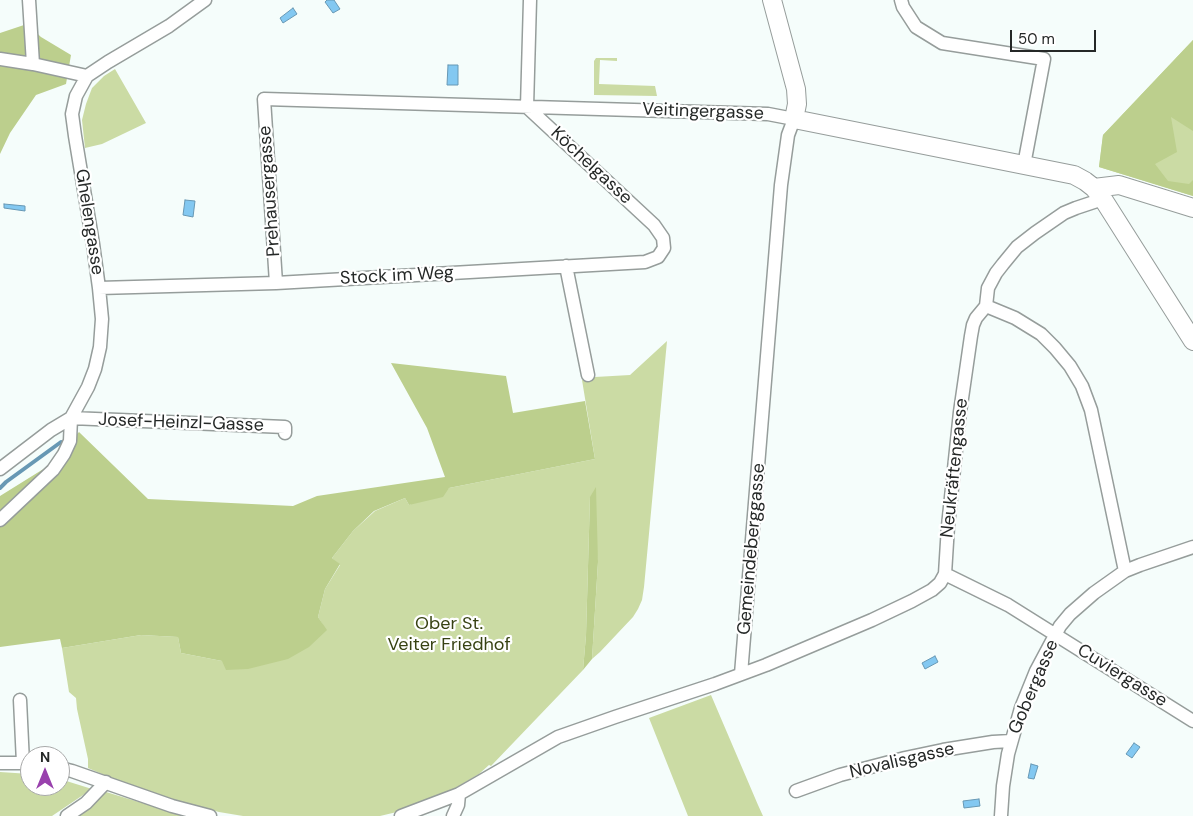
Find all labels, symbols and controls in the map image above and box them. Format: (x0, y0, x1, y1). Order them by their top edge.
scale bar (1013, 20, 1099, 52)
text: 50 m (1018, 29, 1055, 49)
street label: Veitingergasse (642, 99, 764, 125)
street label: Köchelgasse (546, 123, 636, 209)
street label: Prehausergasse (255, 125, 285, 257)
street label: Ghelengasse (70, 168, 108, 276)
street label: Stock im Weg (340, 262, 454, 290)
street label: Neukräftengasse (937, 397, 973, 539)
street label: Josef-Heinzl-Gasse (98, 409, 264, 437)
street label: Gemeindeberggasse (734, 462, 770, 636)
park label: Ober St. Veiter Friedhof (387, 613, 511, 656)
street label: Gobergasse (1004, 637, 1064, 737)
street label: Cuviergasse (1073, 640, 1171, 712)
street label: Novalisgasse (847, 738, 957, 784)
north arrow (20, 746, 70, 796)
text: N (40, 748, 50, 766)

